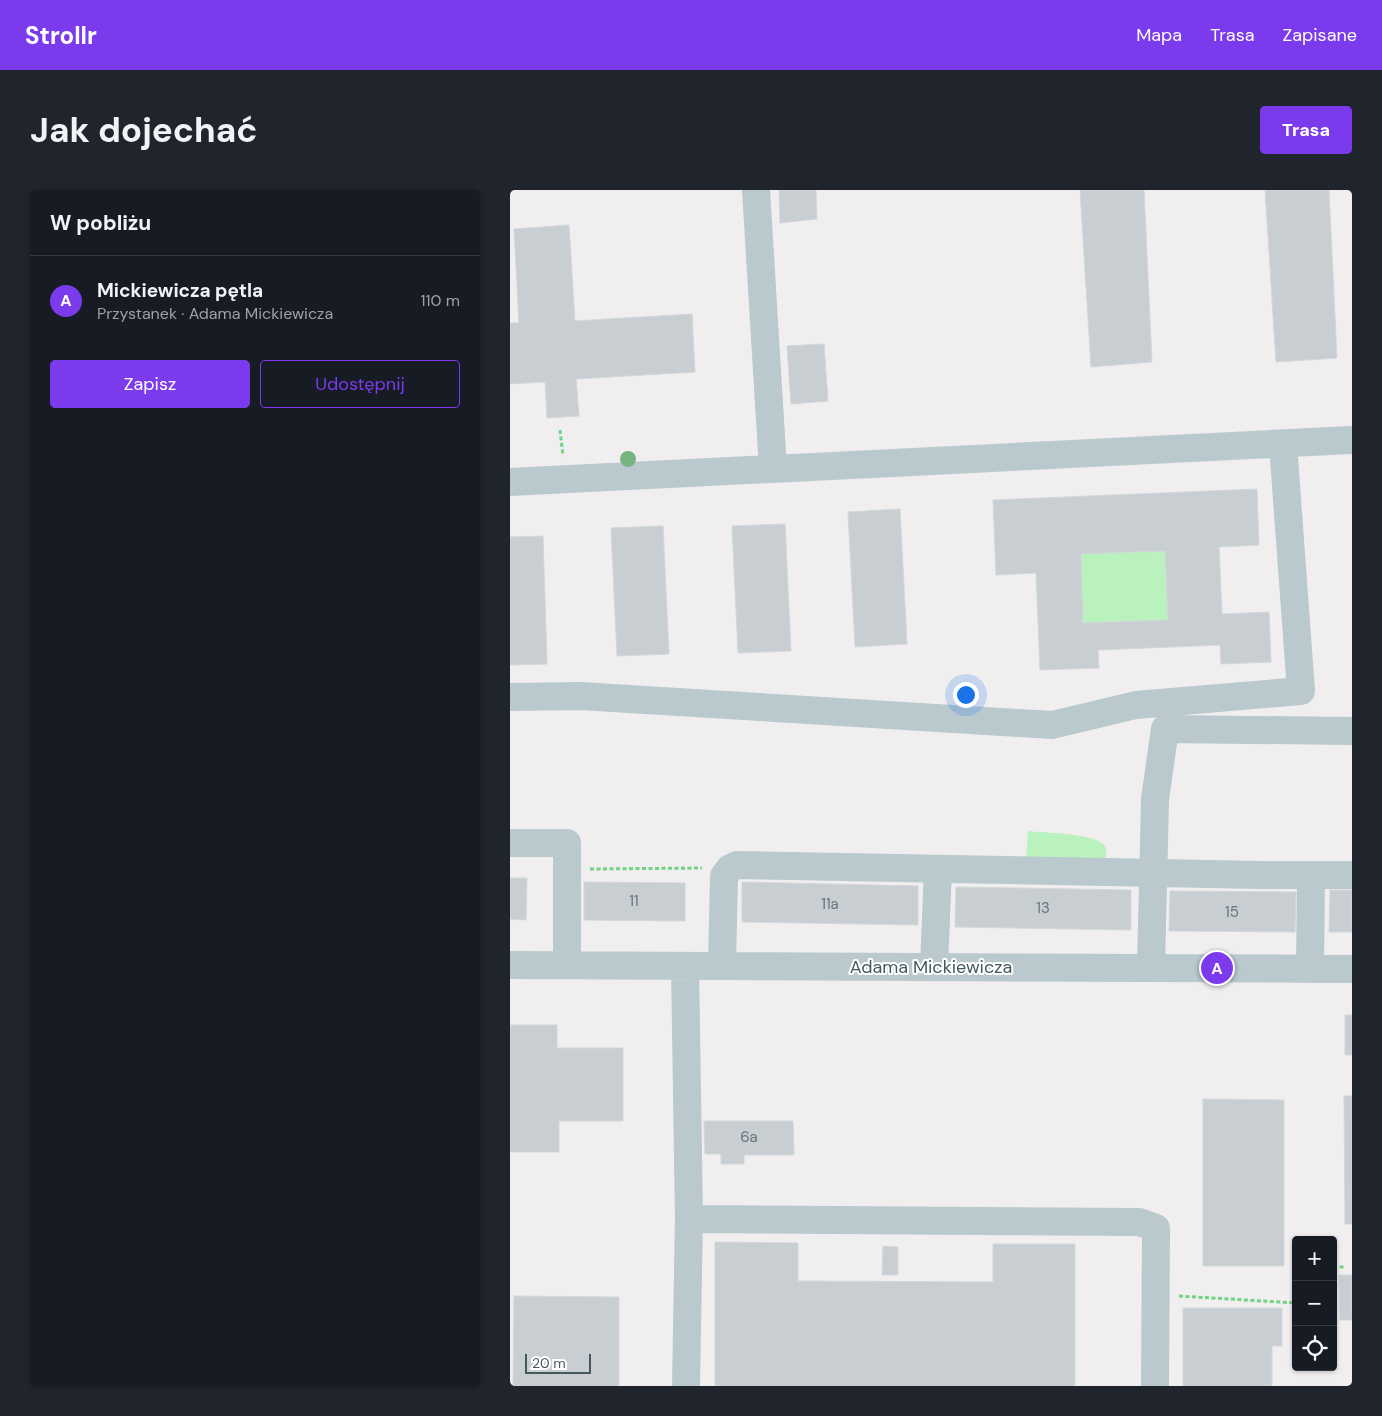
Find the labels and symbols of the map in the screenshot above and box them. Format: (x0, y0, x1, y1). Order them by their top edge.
your location (953, 682, 979, 708)
house number: 11 (629, 891, 639, 911)
house number: 11a (821, 894, 839, 914)
house number: 13 (1036, 898, 1050, 918)
house number: 15 (1225, 902, 1239, 922)
pin: A (1201, 949, 1233, 987)
street label: Adama Mickiewicza (850, 955, 1012, 979)
house number: 6a (740, 1127, 758, 1147)
scale bar (525, 1351, 591, 1374)

